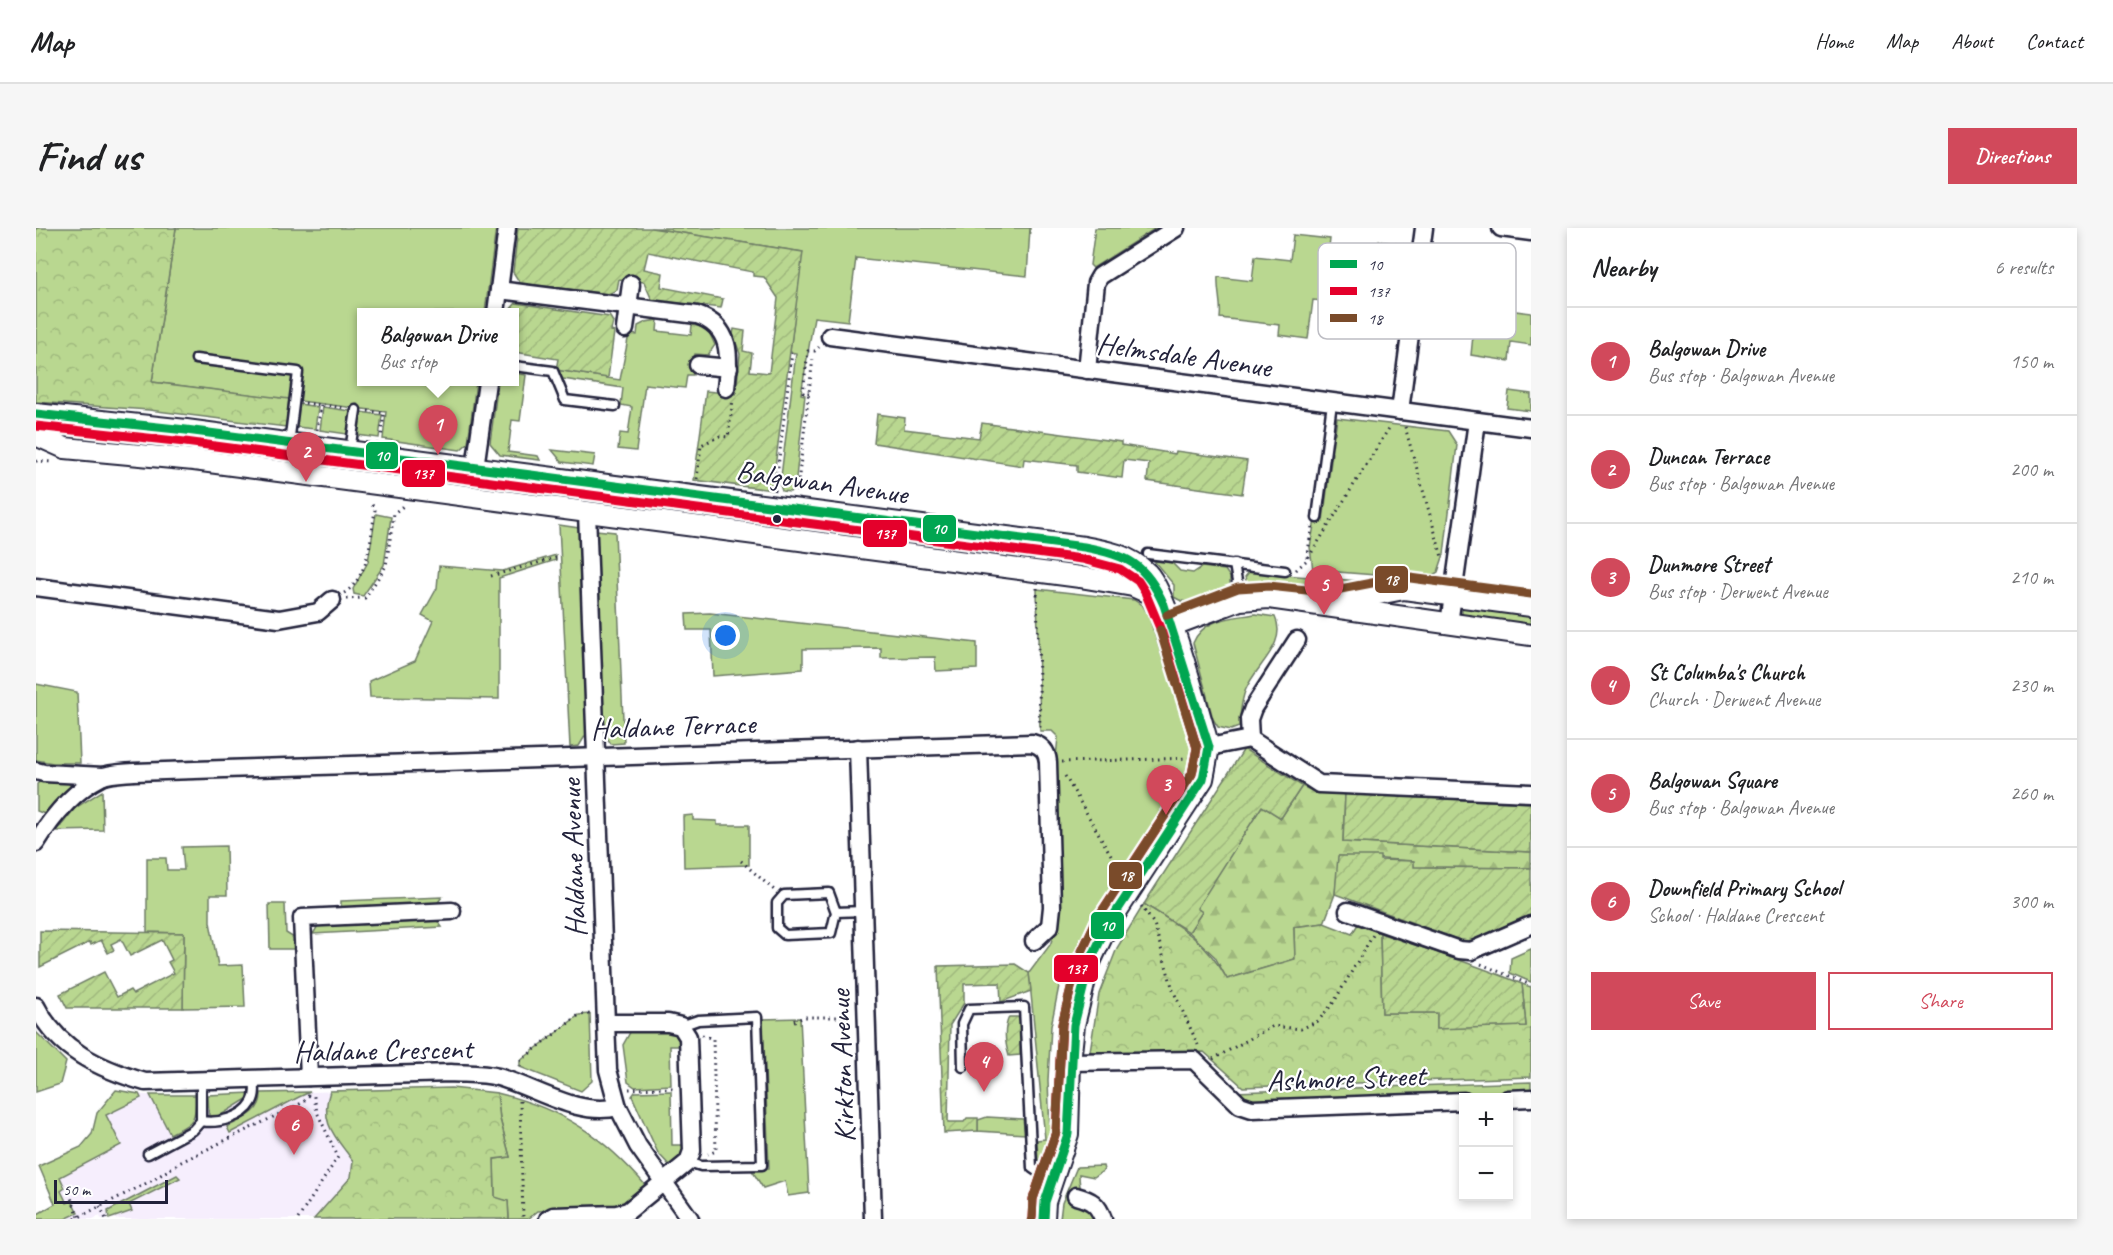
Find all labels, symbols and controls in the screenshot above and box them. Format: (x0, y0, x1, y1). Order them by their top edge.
text: Map (30, 24, 73, 59)
text: Home (1815, 28, 1853, 54)
text: Map (1886, 28, 1918, 54)
text: About (1951, 28, 1993, 54)
text: Contact (2026, 28, 2083, 54)
button: Directions (1948, 128, 2077, 184)
text: Find us (36, 130, 141, 183)
legend (1318, 243, 1516, 339)
text: Nearby (1591, 251, 1656, 284)
text: 10 (1368, 255, 1384, 275)
text: 6 results (1994, 255, 2053, 280)
text: 137 (1368, 282, 1390, 302)
popup (357, 308, 519, 386)
text: 18 (1368, 309, 1384, 329)
text: Balgowan Drive (380, 321, 497, 349)
street label: Helmsdale Avenue (1094, 324, 1276, 386)
text: Balgowan Drive (1648, 335, 1765, 363)
text: Bus stop (380, 349, 437, 374)
text: 1 (1606, 349, 1615, 374)
text: 150 m (2010, 349, 2053, 374)
text: Bus stop · Balgowan Avenue (1648, 363, 1834, 388)
pin: 1 (418, 406, 458, 455)
pin: 2 (286, 432, 326, 482)
line badge: 10 (365, 441, 399, 470)
text: Duncan Terrace (1648, 443, 1769, 471)
text: 10 (375, 446, 391, 466)
street label: Balgowan Avenue (734, 451, 912, 513)
text: 2 (1606, 457, 1615, 482)
text: 200 m (2010, 457, 2053, 482)
line badge: 137 (401, 459, 446, 488)
text: 137 (412, 464, 436, 484)
text: Bus stop · Balgowan Avenue (1648, 471, 1834, 496)
unlabelled marker (771, 513, 783, 525)
line badge: 10 (922, 514, 957, 543)
line badge: 137 (862, 519, 908, 548)
text: 10 (932, 519, 948, 539)
text: 137 (874, 524, 898, 544)
text: Dunmore Street (1648, 551, 1770, 579)
line badge: 18 (1374, 565, 1409, 594)
text: 3 (1606, 565, 1615, 590)
text: 210 m (2010, 565, 2053, 590)
pin: 5 (1304, 566, 1344, 615)
text: 18 (1384, 570, 1400, 590)
text: Bus stop · Derwent Avenue (1648, 579, 1828, 604)
your location (711, 621, 740, 650)
text: St Columba's Church (1648, 659, 1805, 687)
text: 4 (1606, 673, 1615, 698)
text: 230 m (2010, 673, 2053, 698)
text: Church · Derwent Avenue (1648, 687, 1820, 712)
street label: Haldane Terrace (590, 704, 758, 748)
pin: 3 (1146, 766, 1186, 815)
text: Balgowan Square (1648, 767, 1777, 795)
street label: Haldane Avenue (551, 776, 595, 938)
text: 5 (1606, 781, 1615, 806)
text: 260 m (2010, 781, 2053, 806)
text: Bus stop · Balgowan Avenue (1648, 795, 1834, 820)
line badge: 18 (1108, 861, 1143, 890)
text: 18 (1119, 866, 1135, 886)
text: Downfield Primary School (1648, 875, 1841, 903)
text: 6 (1606, 889, 1615, 914)
text: 300 m (2010, 889, 2053, 914)
text: School · Haldane Crescent (1648, 903, 1824, 928)
line badge: 10 (1090, 911, 1125, 940)
text: 10 (1100, 916, 1116, 936)
line badge: 137 (1053, 954, 1099, 983)
text: 137 (1065, 959, 1089, 979)
button: Save (1591, 972, 1816, 1030)
button: Share (1828, 972, 2053, 1030)
street label: Kirkton Avenue (820, 987, 864, 1143)
street label: Haldane Crescent (293, 1029, 476, 1071)
pin: 4 (964, 1042, 1004, 1092)
street label: Ashmore Street (1266, 1056, 1429, 1100)
map controls (1459, 1093, 1513, 1201)
button: + (1459, 1093, 1513, 1147)
pin: 6 (274, 1106, 314, 1155)
button: − (1459, 1147, 1513, 1201)
scale bar (54, 1177, 168, 1204)
text: 50 m (63, 1180, 90, 1200)

